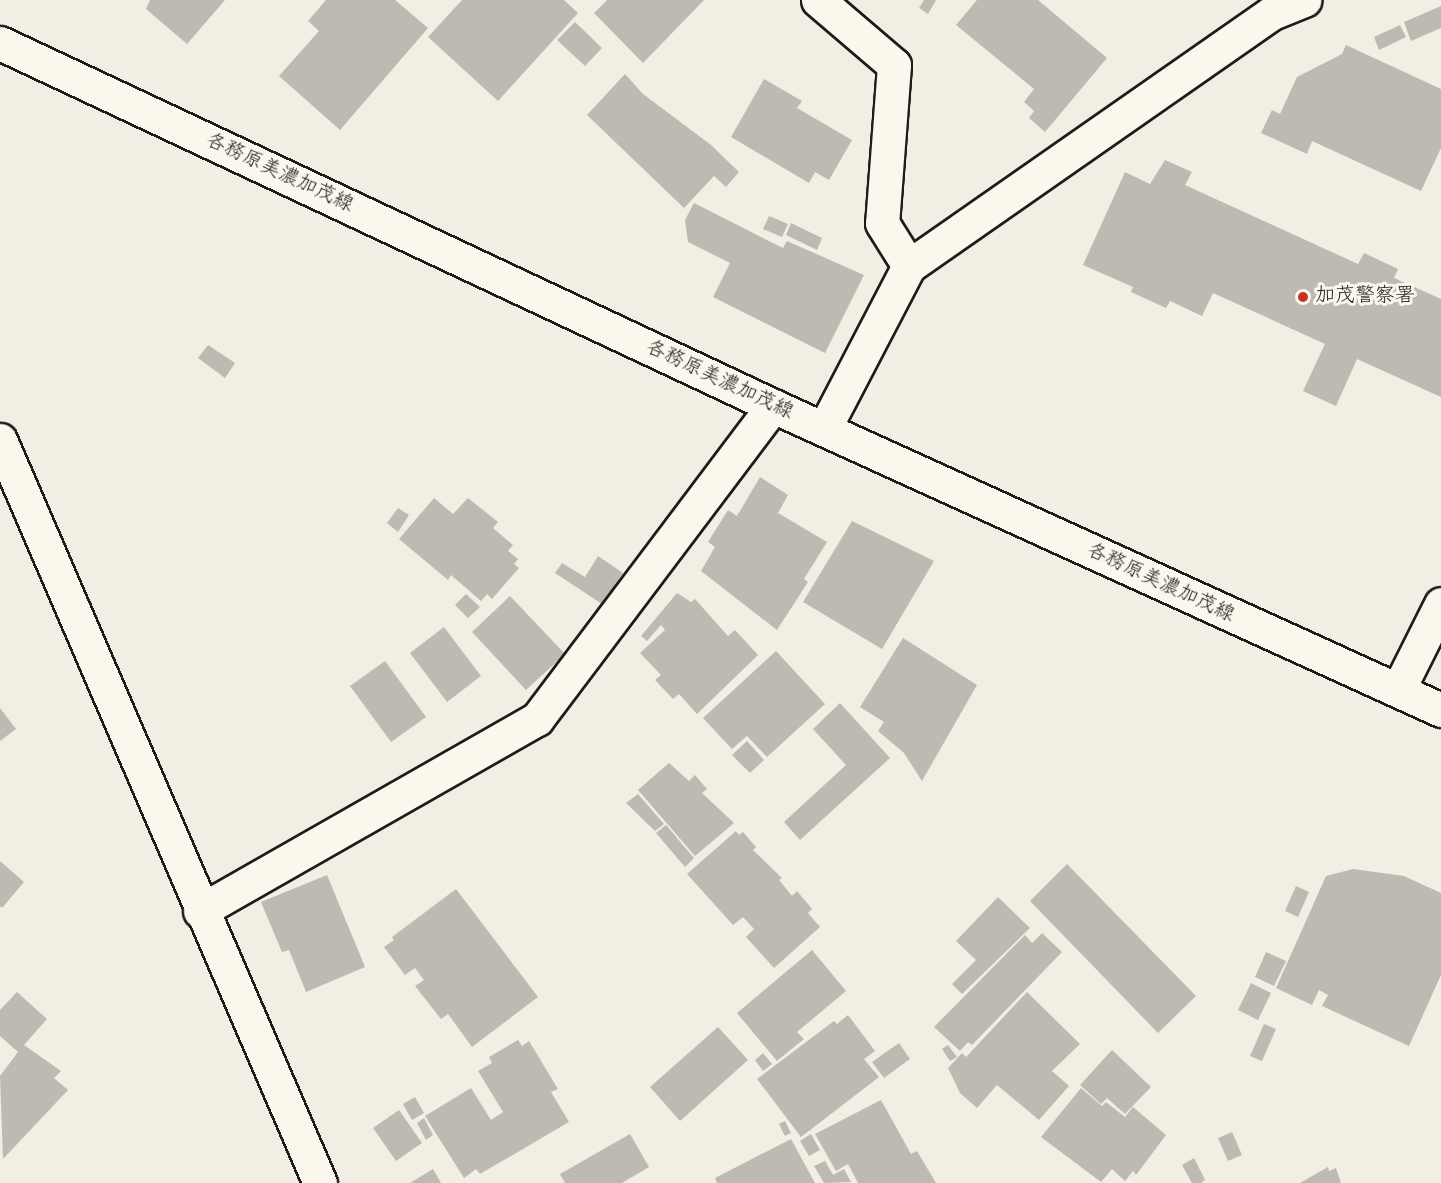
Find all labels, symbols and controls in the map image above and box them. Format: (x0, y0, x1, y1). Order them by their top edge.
street label: 各務原美濃加茂線 (201, 129, 357, 219)
place label: 加茂警察署 (1315, 285, 1415, 309)
marker: 加茂警察署 (1296, 290, 1310, 304)
street label: 各務原美濃加茂線 (641, 336, 797, 426)
street label: 各務原美濃加茂線 (1082, 539, 1238, 629)

